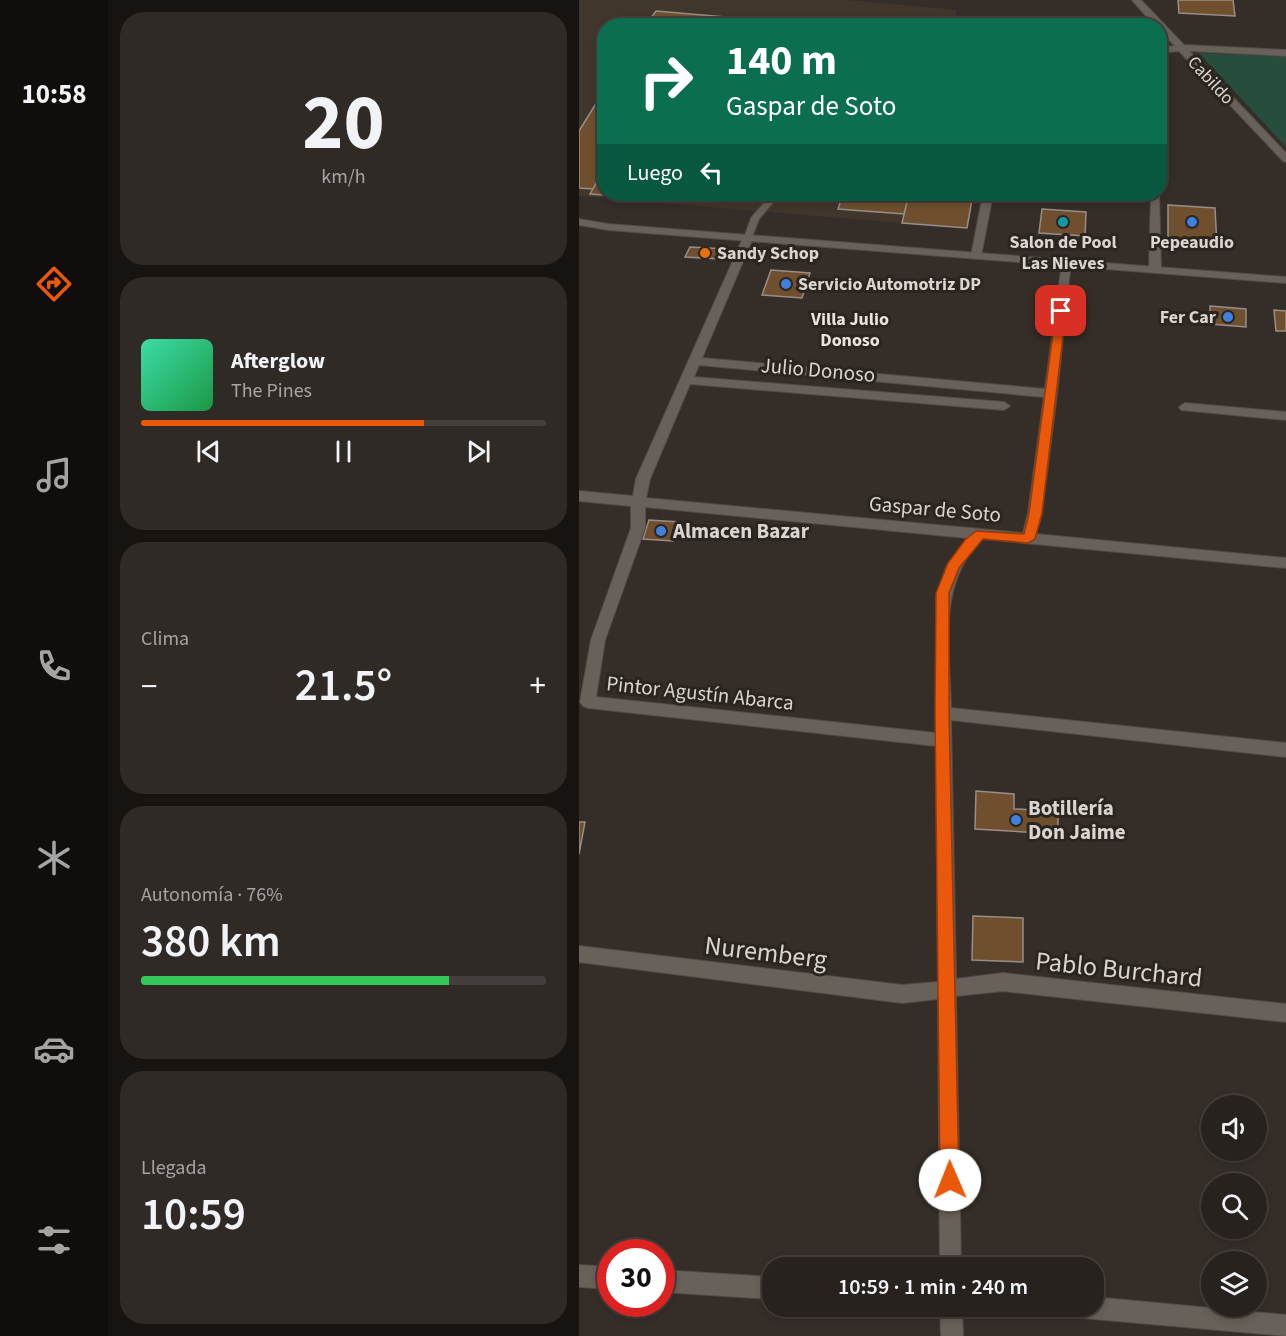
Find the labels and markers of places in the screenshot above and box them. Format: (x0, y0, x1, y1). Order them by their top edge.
marker: Salon de Pool Las Nieves (1056, 215, 1070, 229)
marker: Pepeaudio (1185, 215, 1199, 229)
place label: Salon de Pool Las Nieves (1009, 230, 1117, 276)
place label: Pepeaudio (1150, 230, 1234, 255)
place label: Sandy Schop (717, 241, 819, 266)
marker: Sandy Schop (698, 246, 712, 260)
place label: Servicio Automotriz DP (798, 272, 981, 297)
marker: Servicio Automotriz DP (779, 277, 793, 291)
pin (1035, 285, 1086, 336)
place label: Fer Car (1160, 305, 1217, 330)
marker: Fer Car (1221, 310, 1235, 324)
place label: Almacen Bazar (672, 516, 810, 546)
marker: Almacen Bazar (654, 524, 668, 538)
place label: Botillería Don Jaime (1028, 793, 1126, 847)
marker: Botillería Don Jaime (1009, 813, 1023, 827)

